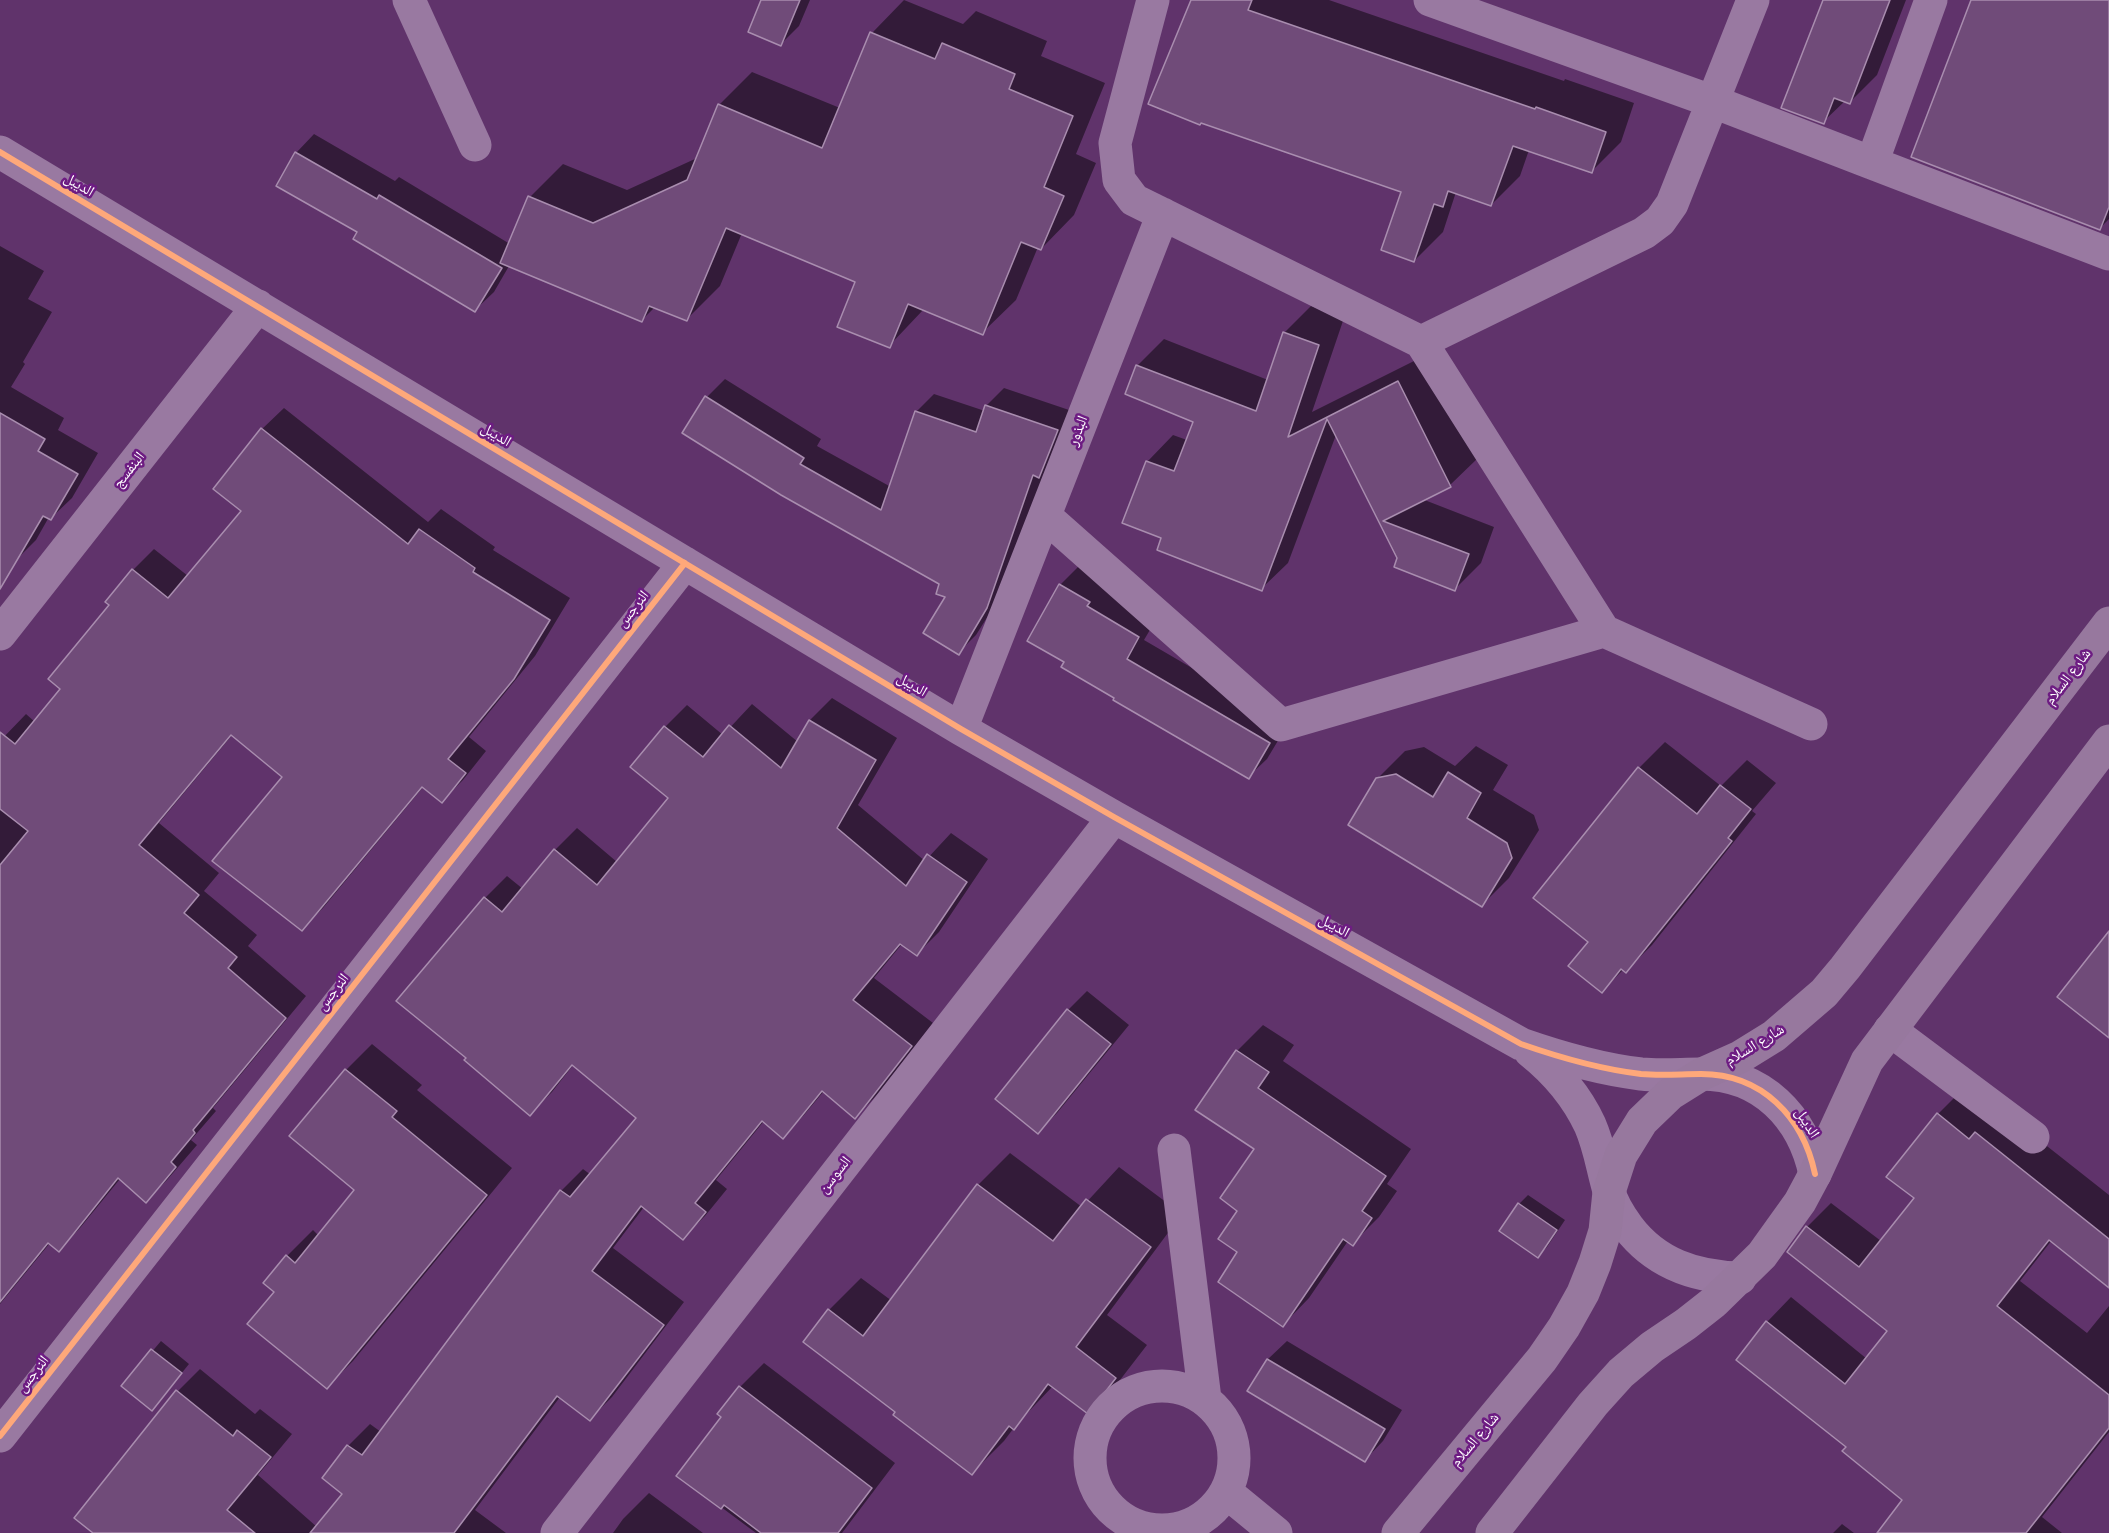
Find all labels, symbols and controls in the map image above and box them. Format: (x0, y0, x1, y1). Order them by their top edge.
street label: الديبل (61, 169, 97, 201)
street label: البذور (1064, 413, 1092, 449)
street label: الديبل (478, 419, 514, 451)
street label: البنفسج (109, 448, 149, 492)
street label: النرجس (613, 587, 653, 631)
street label: شارع السلام (2041, 645, 2095, 709)
street label: الديبل (894, 669, 930, 701)
street label: الديبل (1316, 910, 1352, 942)
street label: النرجس (313, 970, 353, 1014)
street label: شارع السلام (1722, 1020, 1788, 1070)
street label: الديبل (1791, 1105, 1823, 1141)
street label: السوسن (815, 1153, 855, 1197)
street label: النرجس (13, 1352, 53, 1396)
street label: شارع السلام (1447, 1409, 1503, 1471)

